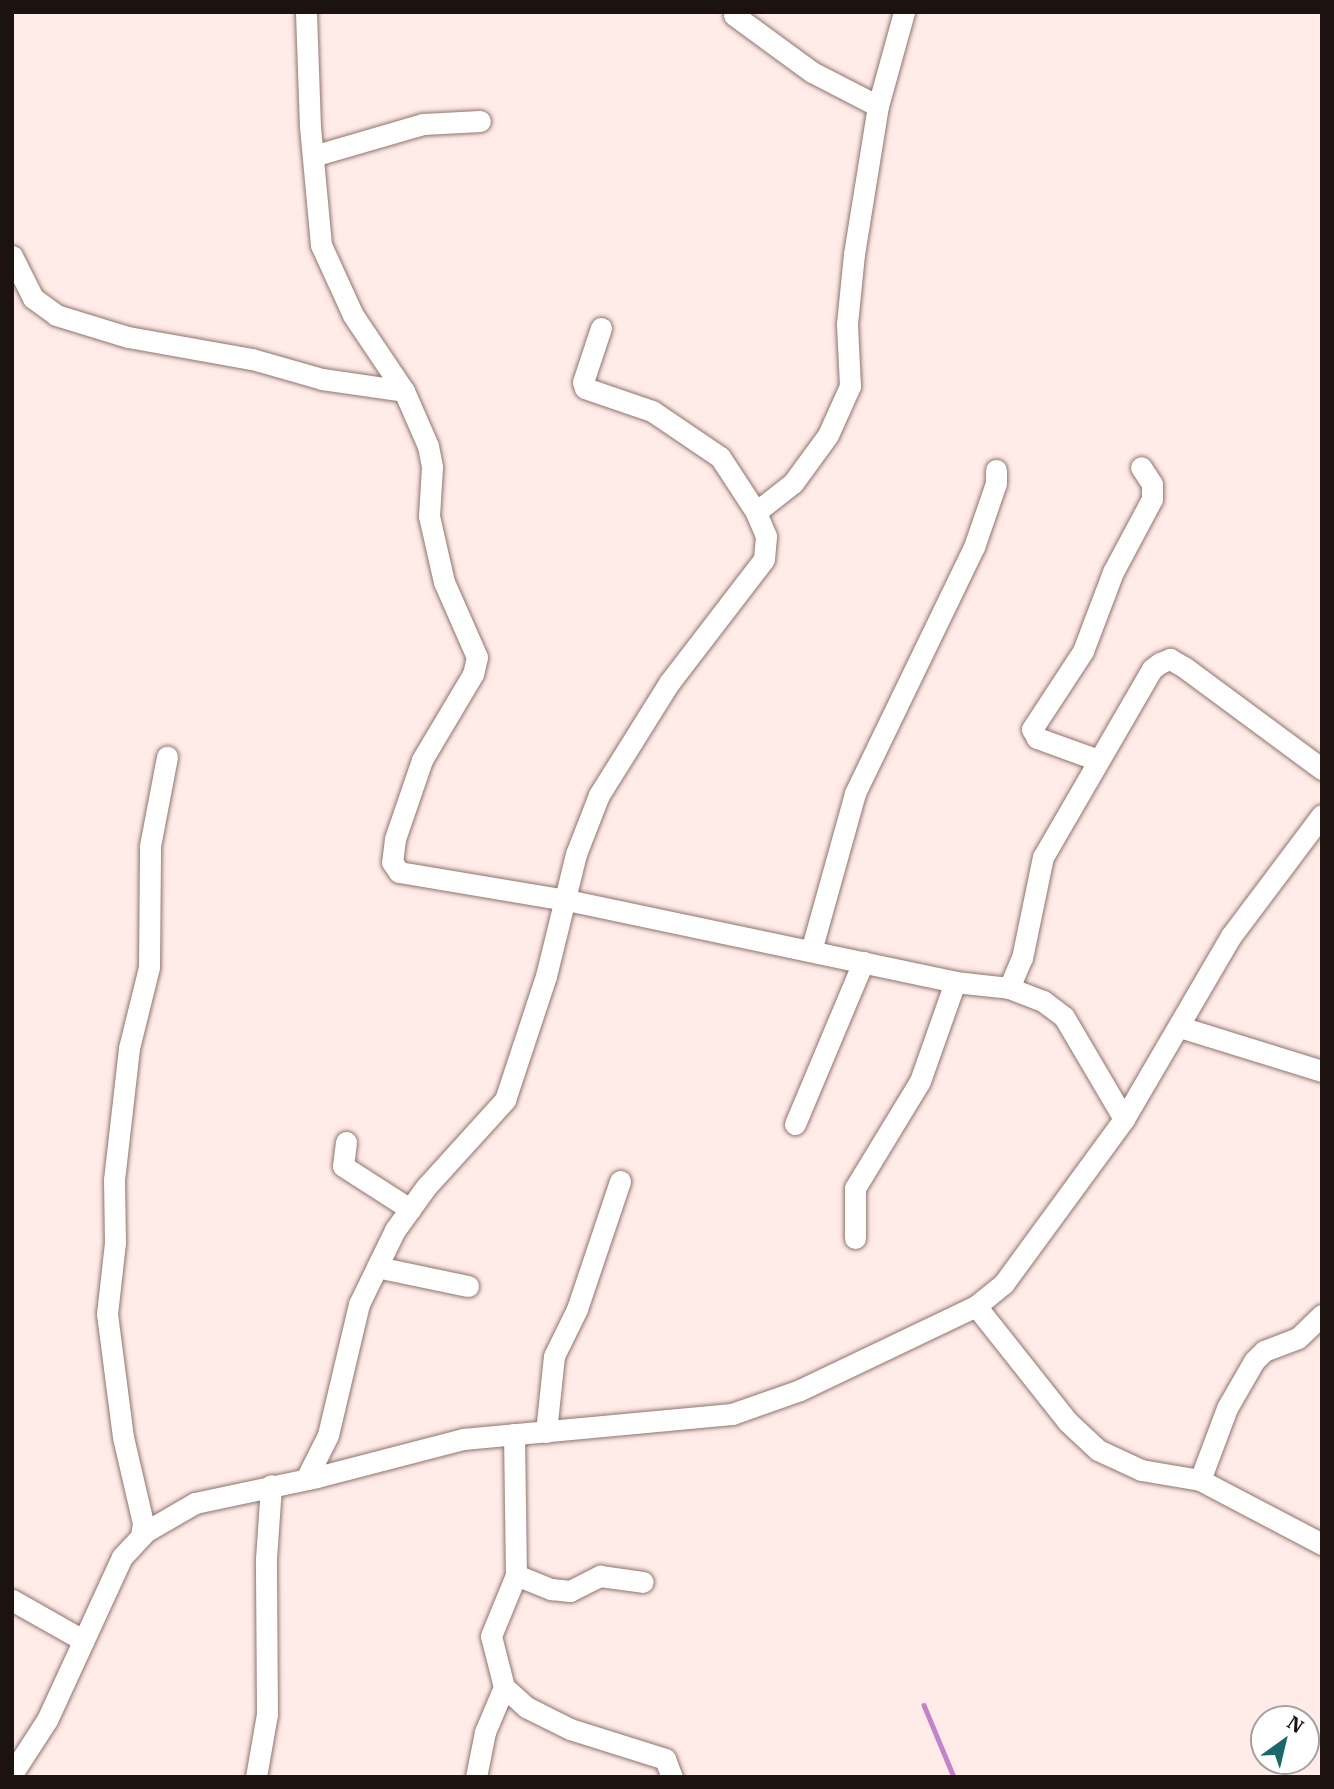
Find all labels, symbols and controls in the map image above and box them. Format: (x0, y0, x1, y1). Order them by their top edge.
north arrow (1250, 1705, 1320, 1775)
text: N (1283, 1710, 1309, 1738)

